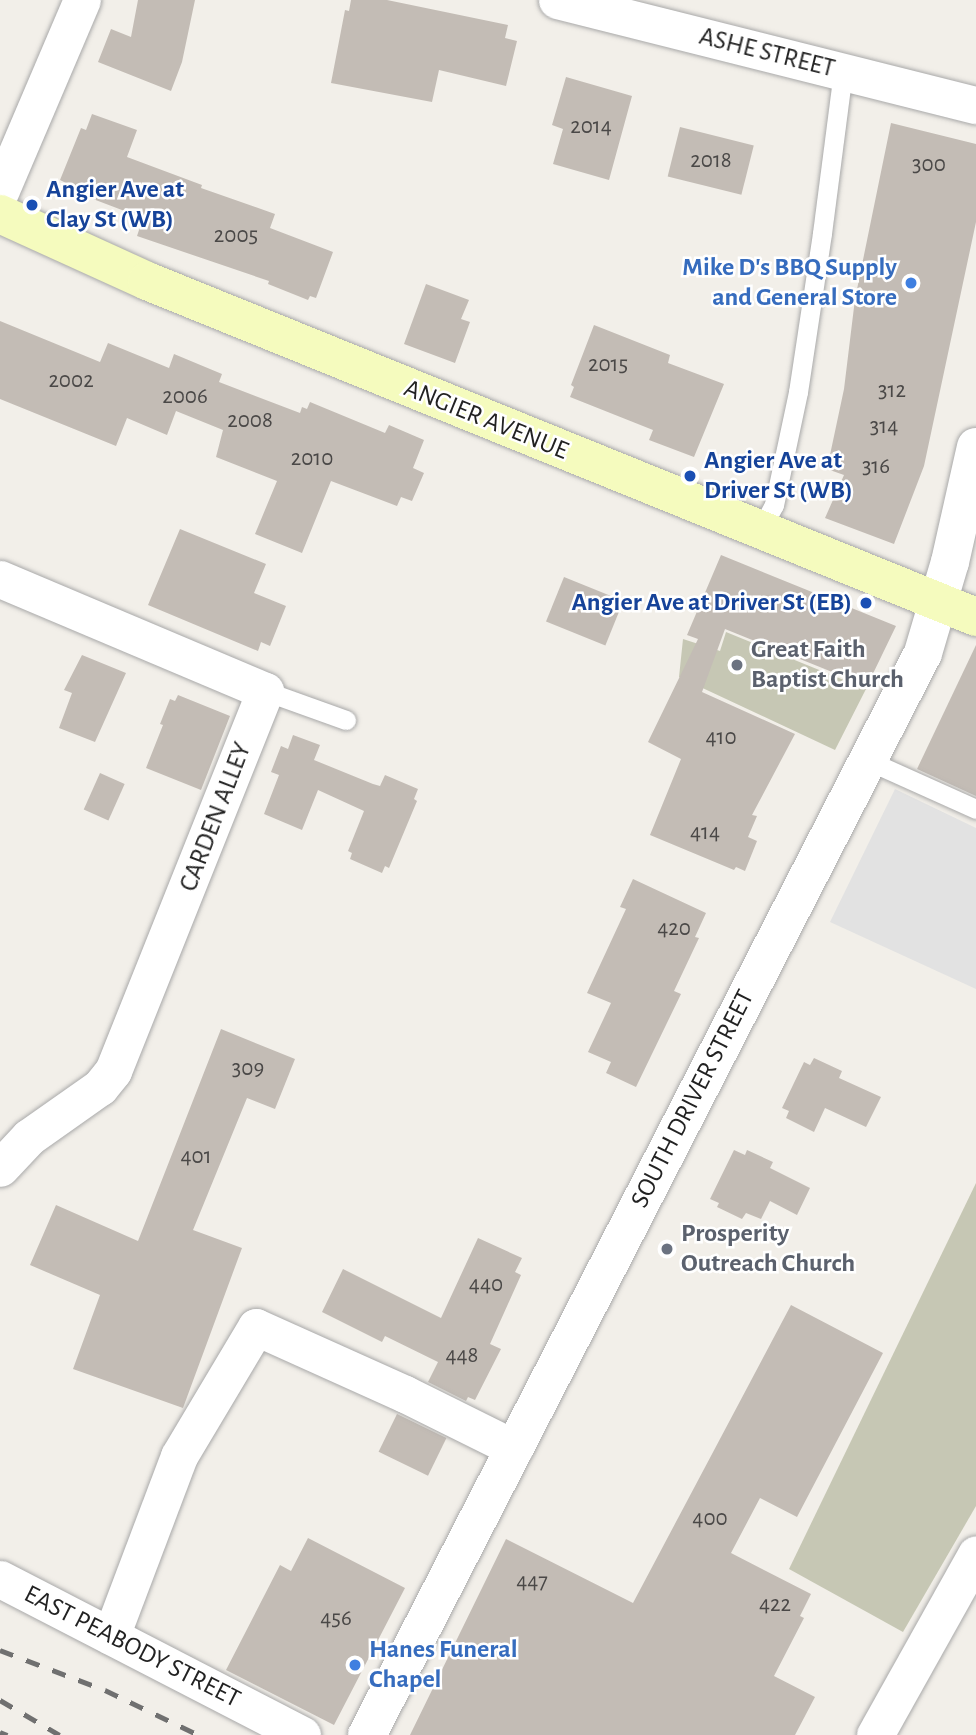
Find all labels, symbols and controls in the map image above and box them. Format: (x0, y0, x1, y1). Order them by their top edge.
street label: ASHE STREET (696, 21, 838, 85)
house number: 2014 (570, 113, 612, 141)
house number: 2018 (690, 147, 732, 175)
house number: 300 (912, 151, 946, 179)
place label: Angier Ave at Clay St (WB) (46, 174, 184, 235)
marker: Angier Ave at Clay St (WB) (24, 197, 40, 213)
house number: 2005 (214, 222, 258, 250)
place label: Mike D's BBQ Supply and General Store (682, 252, 897, 314)
marker: Mike D's BBQ Supply and General Store (903, 275, 919, 291)
house number: 2015 (588, 351, 628, 379)
house number: 2002 (48, 367, 94, 395)
street label: ANGIER AVENUE (399, 373, 573, 467)
house number: 312 (878, 377, 906, 405)
house number: 2006 (162, 383, 208, 411)
house number: 2008 (227, 407, 273, 435)
house number: 314 (870, 413, 898, 441)
house number: 2010 (291, 445, 333, 473)
place label: Angier Ave at Driver St (WB) (704, 445, 853, 506)
house number: 316 (862, 453, 890, 481)
marker: Angier Ave at Driver St (WB) (682, 468, 698, 484)
place label: Angier Ave at Driver St (EB) (571, 587, 852, 619)
marker: Angier Ave at Driver St (EB) (858, 595, 874, 611)
place label: Great Faith Baptist Church (751, 634, 904, 696)
marker: Great Faith Baptist Church (729, 657, 745, 673)
house number: 410 (705, 724, 737, 752)
street label: CARDEN ALLEY (173, 738, 259, 896)
house number: 414 (690, 819, 720, 847)
house number: 420 (657, 915, 691, 943)
street label: SOUTH DRIVER STREET (625, 985, 761, 1213)
house number: 309 (232, 1055, 264, 1083)
house number: 401 (180, 1143, 212, 1171)
place label: Prosperity Outreach Church (681, 1218, 855, 1280)
marker: Prosperity Outreach Church (659, 1241, 675, 1257)
house number: 440 (469, 1271, 503, 1299)
house number: 448 (445, 1342, 479, 1370)
house number: 400 (692, 1505, 728, 1533)
house number: 447 (516, 1568, 548, 1596)
street label: EAST PEABODY STREET (19, 1579, 245, 1715)
house number: 422 (759, 1591, 791, 1619)
house number: 456 (320, 1605, 352, 1633)
place label: Hanes Funeral Chapel (369, 1634, 517, 1696)
marker: Hanes Funeral Chapel (347, 1657, 363, 1673)

